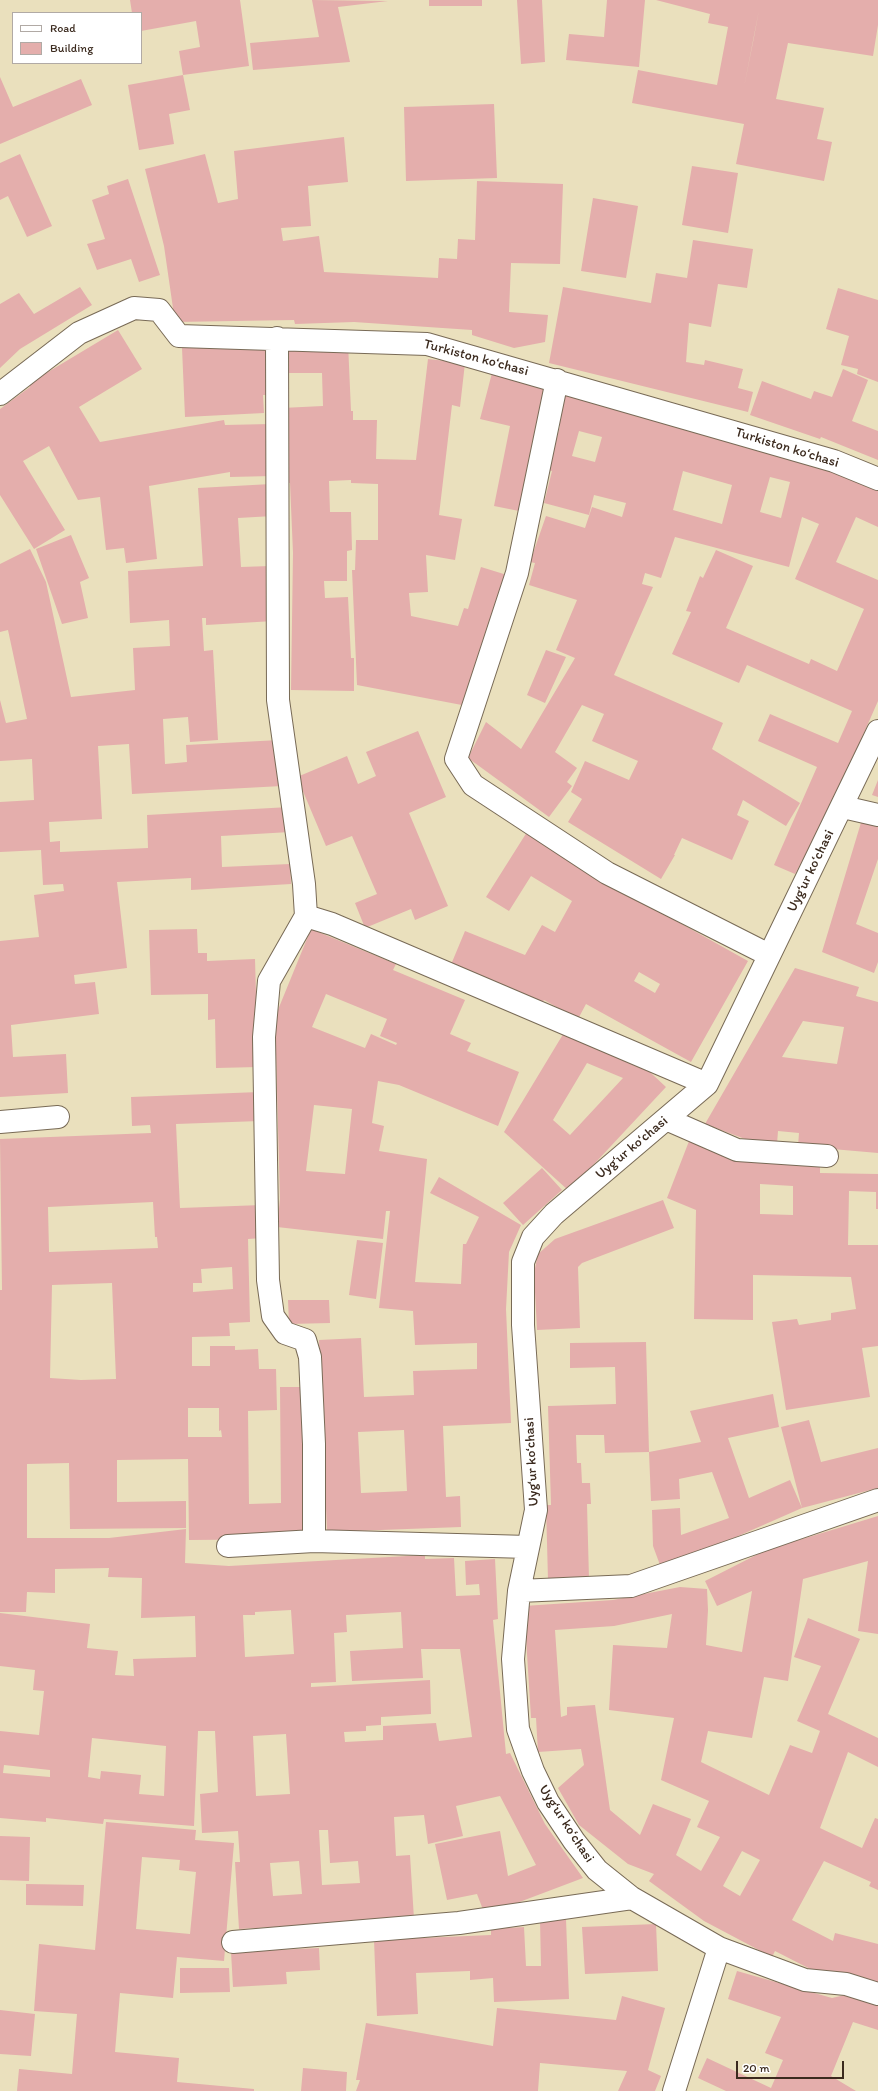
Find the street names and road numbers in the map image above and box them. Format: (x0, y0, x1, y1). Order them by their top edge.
street label: Turkiston koʻchasi (422, 336, 530, 380)
street label: Turkiston koʻchasi (733, 424, 841, 472)
street label: Uygʻur koʻchasi (784, 827, 838, 915)
street label: Uygʻur koʻchasi (592, 1113, 672, 1183)
street label: Uygʻur koʻchasi (521, 1417, 543, 1507)
street label: Uygʻur koʻchasi (535, 1782, 597, 1866)

